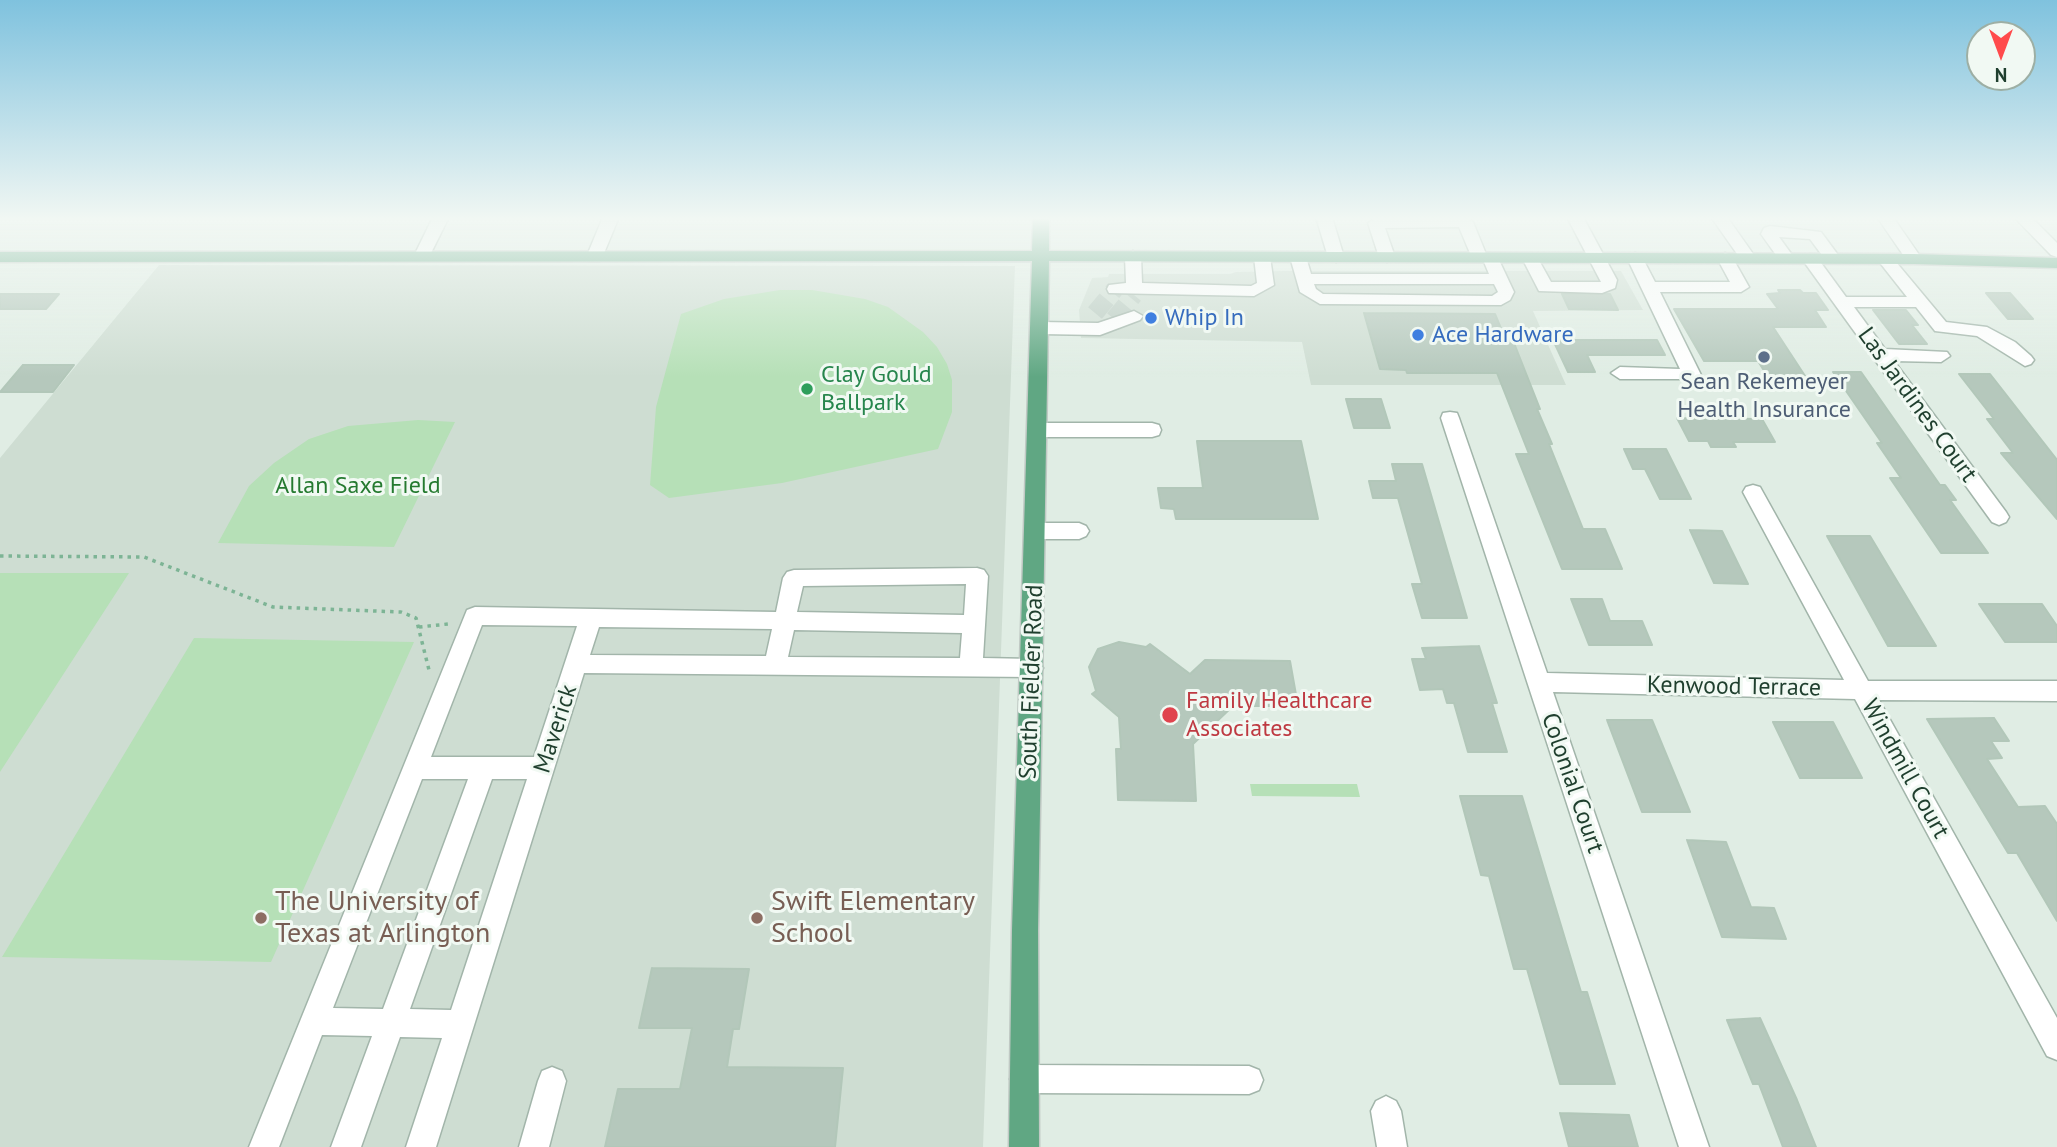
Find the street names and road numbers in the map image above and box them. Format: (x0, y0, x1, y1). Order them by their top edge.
street label: Las Jardines Court (1851, 322, 1983, 488)
street label: South Fielder Road (1014, 584, 1050, 780)
street label: Kenwood Terrace (1647, 671, 1821, 703)
street label: Maverick (528, 681, 584, 777)
street label: Windmill Court (1855, 695, 1955, 843)
street label: Colonial Court (1535, 709, 1609, 857)

